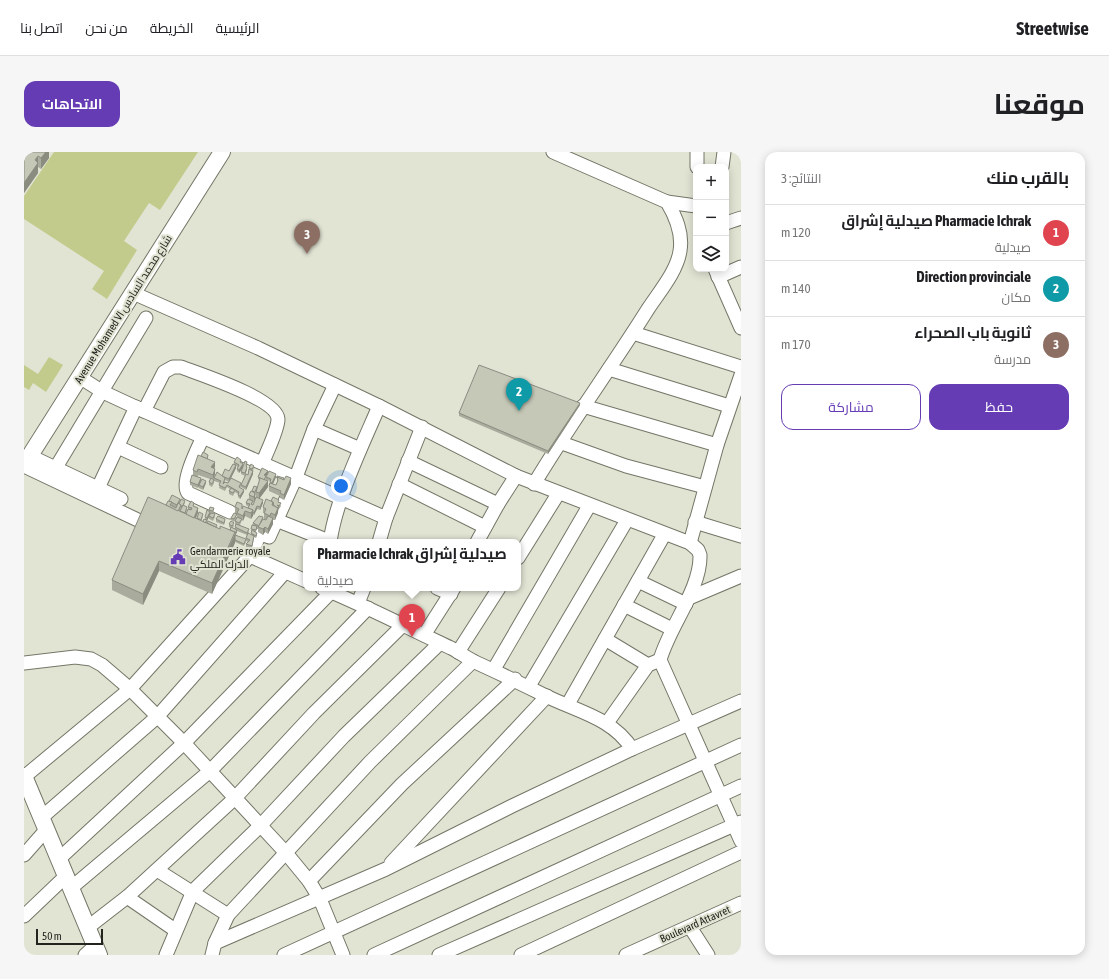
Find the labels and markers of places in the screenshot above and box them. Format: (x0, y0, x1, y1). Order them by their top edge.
pin: 3 (294, 221, 320, 254)
pin: 2 (506, 378, 532, 411)
place label: Gendarmerie royale الدرك الملكي (190, 545, 271, 573)
public building icon: Gendarmerie royale الدرك الملكي (169, 548, 187, 566)
pin: 1 (399, 604, 425, 637)

